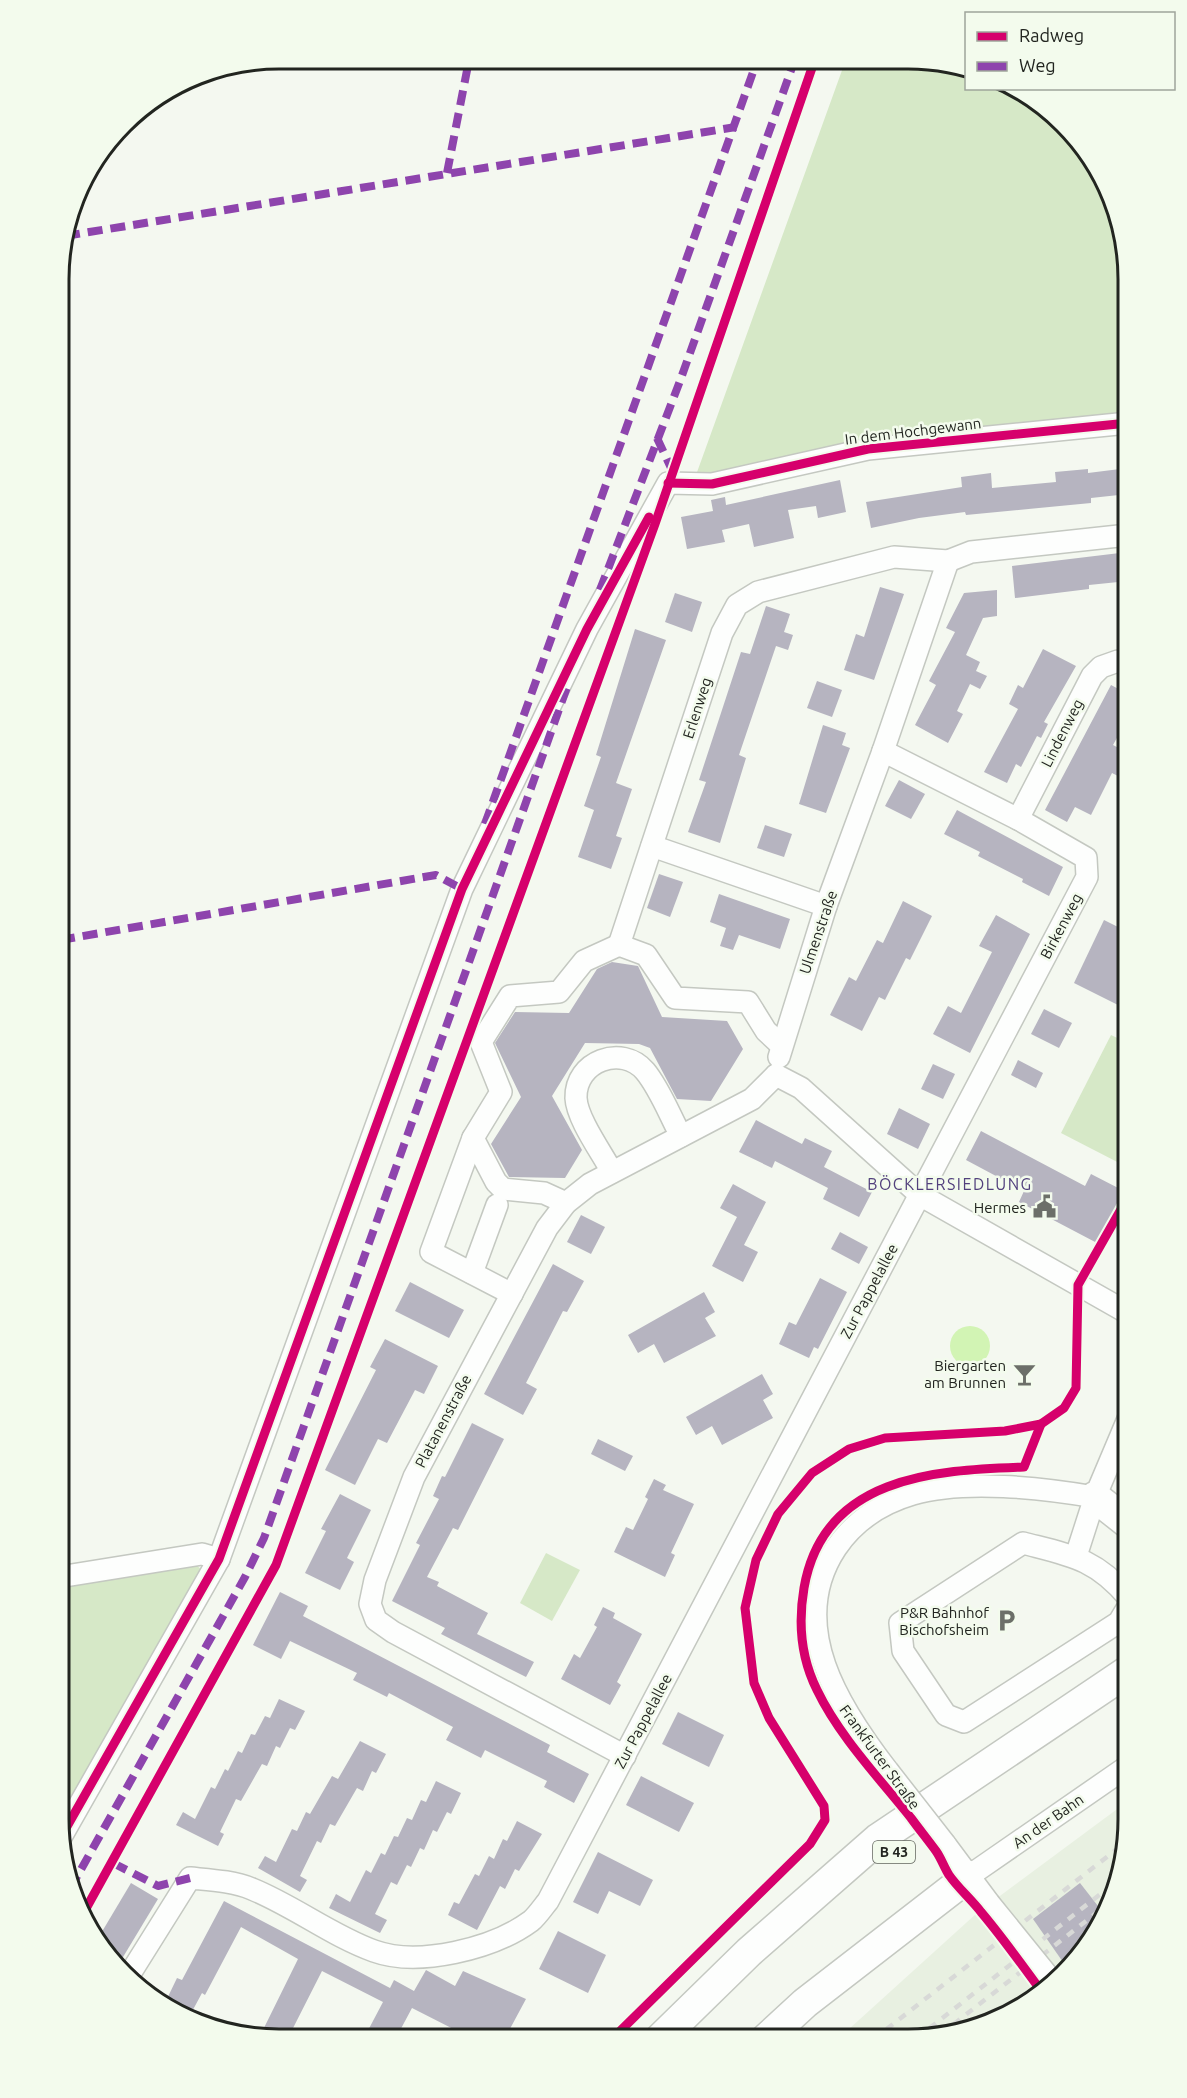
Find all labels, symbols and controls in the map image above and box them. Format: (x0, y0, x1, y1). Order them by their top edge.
legend (965, 12, 1175, 90)
text: Radweg (1019, 25, 1084, 45)
text: Weg (1019, 55, 1056, 75)
street label: In dem Hochgewann (844, 414, 982, 448)
street label: Erlenweg (679, 675, 715, 741)
street label: Lindenweg (1038, 696, 1086, 770)
street label: Ulmenstraße (796, 888, 840, 976)
street label: Birkenweg (1037, 890, 1085, 962)
district label: BÖCKLERSIEDLUNG (867, 1175, 1033, 1193)
public building icon: Hermes (1031, 1194, 1057, 1220)
place label: Hermes (974, 1199, 1026, 1216)
street label: Zur Pappelallee (837, 1241, 901, 1341)
place label: Biergarten am Brunnen (924, 1357, 1006, 1391)
bar icon: Biergarten am Brunnen (1011, 1361, 1037, 1387)
street label: Platanenstraße (411, 1372, 475, 1470)
place label: P&R Bahnhof Bischofsheim (899, 1604, 989, 1638)
parking icon: P&R Bahnhof Bischofsheim (994, 1608, 1020, 1634)
street label: Zur Pappelallee (611, 1671, 675, 1771)
street label: Frankfurter Straße (836, 1701, 924, 1813)
street label: An der Bahn (1009, 1790, 1087, 1852)
road number: B 43 (873, 1841, 915, 1863)

